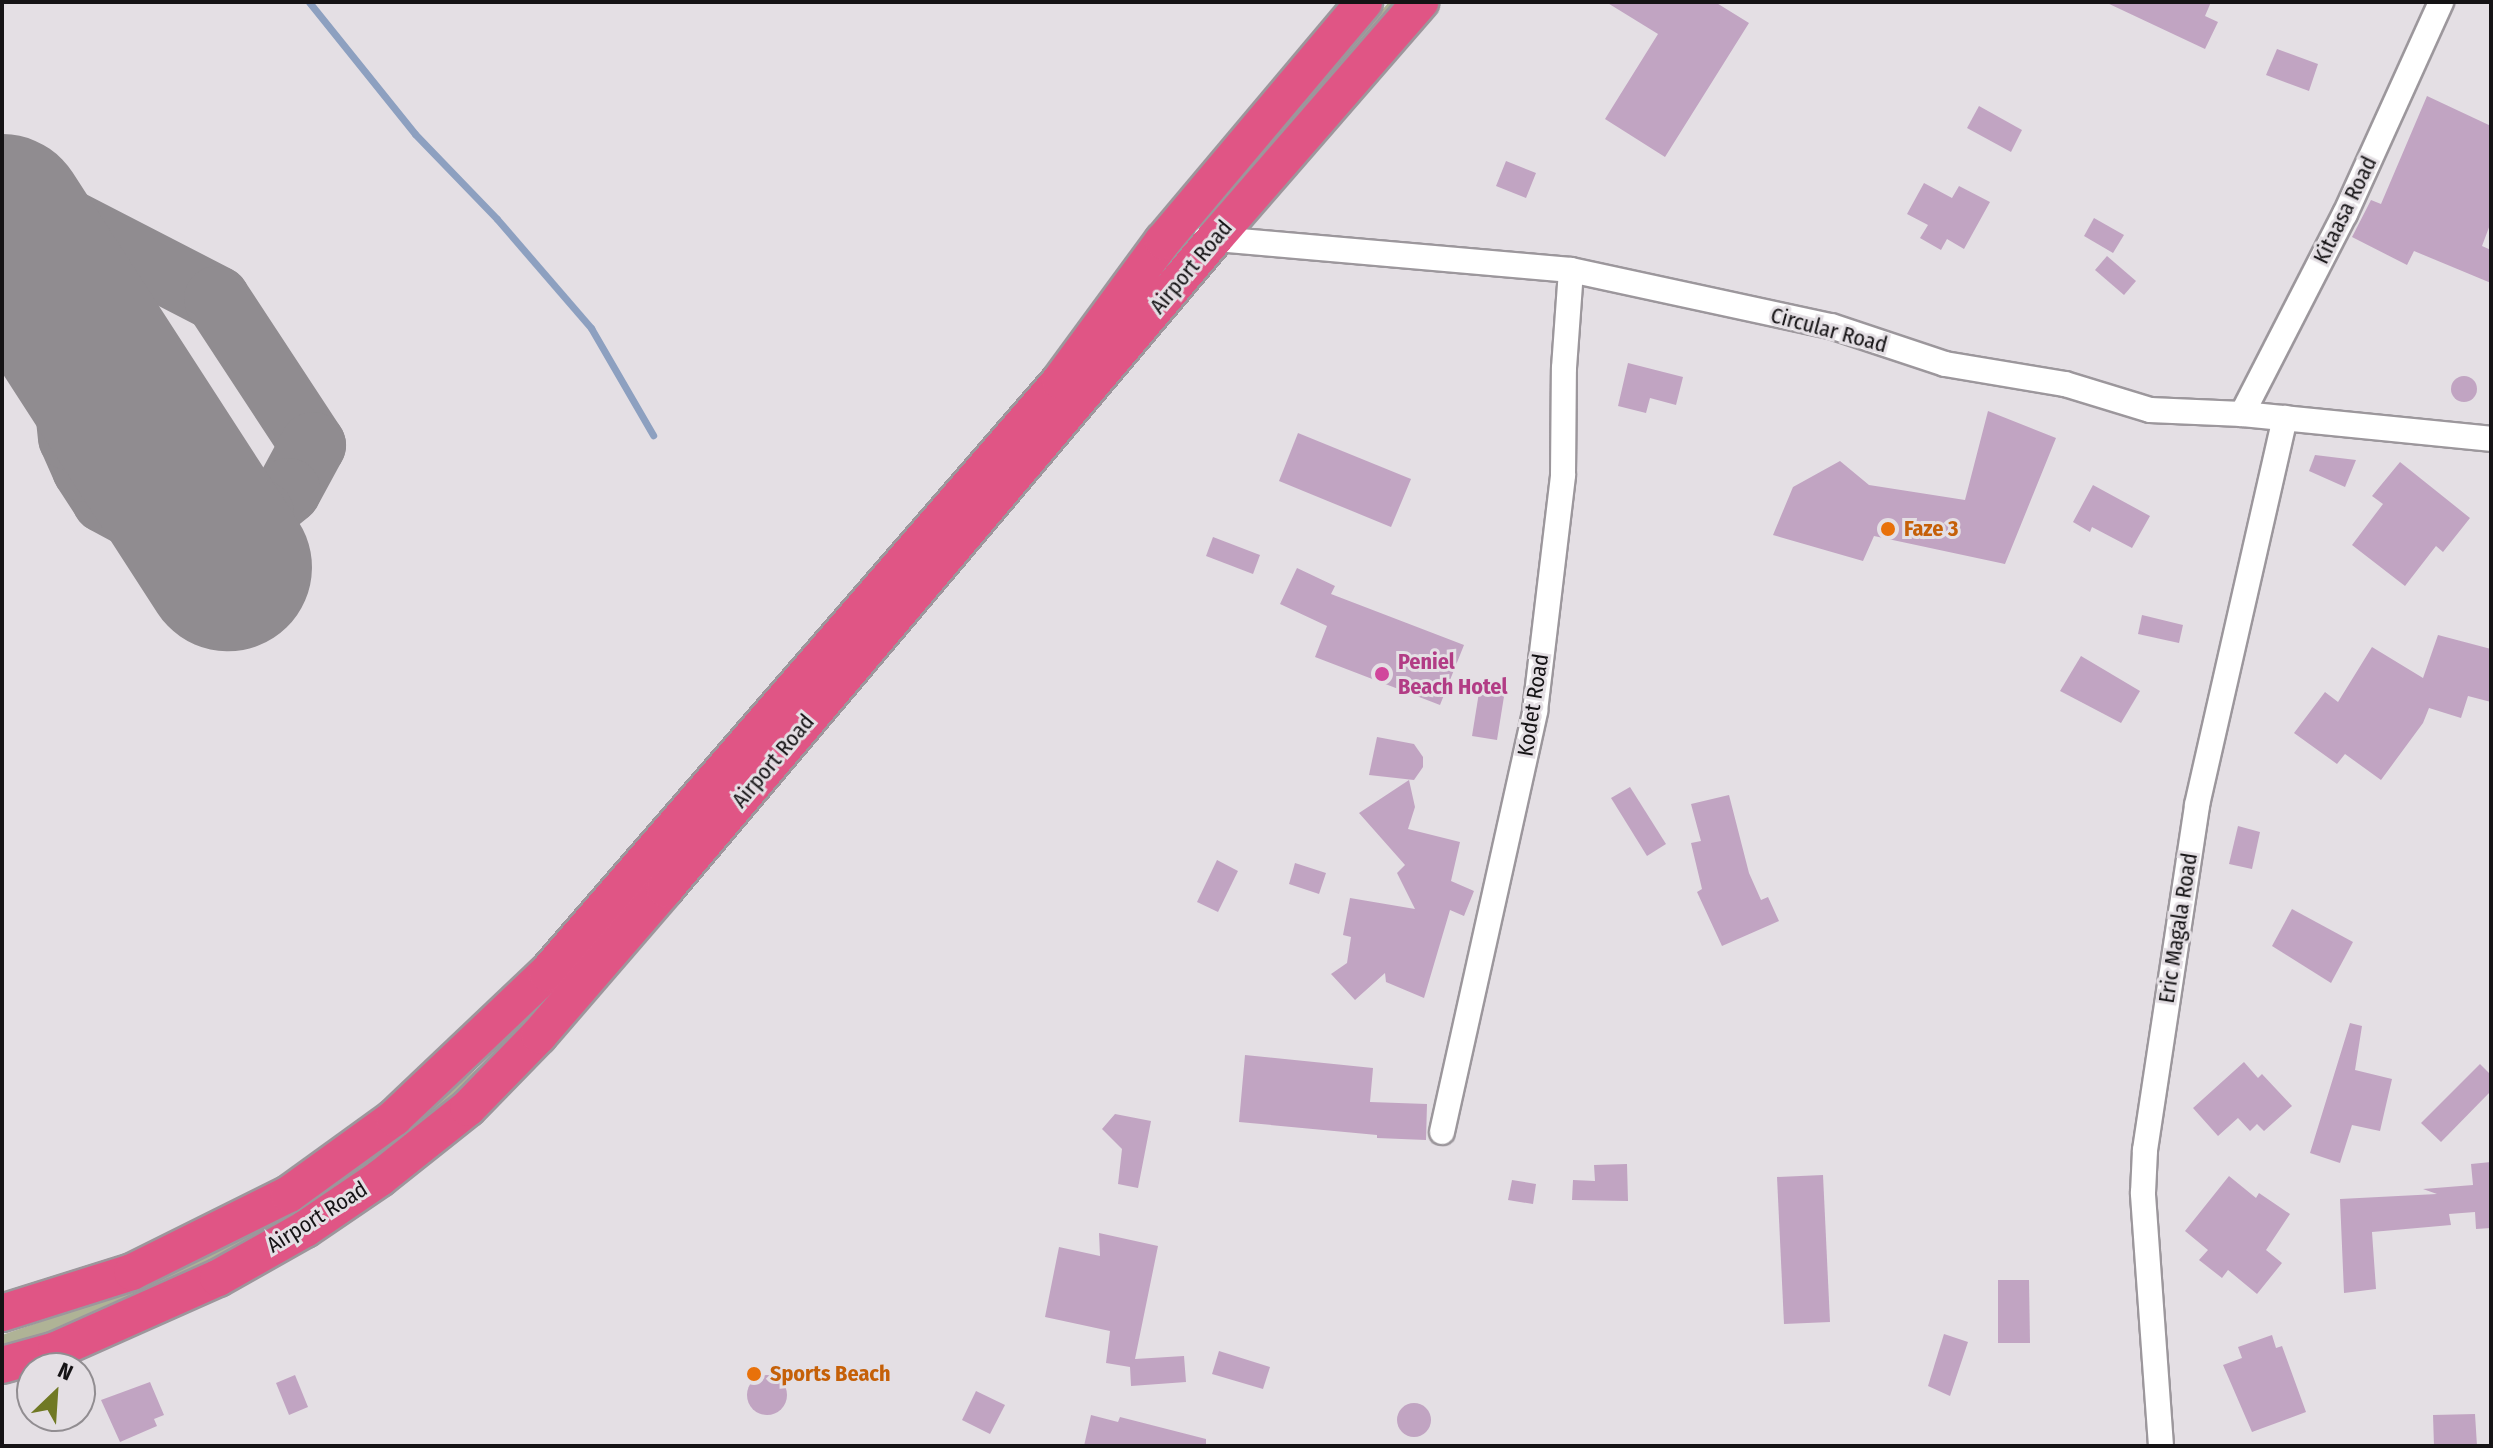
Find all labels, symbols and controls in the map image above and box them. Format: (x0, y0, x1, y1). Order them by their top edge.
street label: Kitaasa Road (2308, 152, 2382, 268)
street label: Airport Road (1144, 215, 1238, 319)
street label: Circular Road (1768, 302, 1890, 358)
place label: Faze 3 (1904, 516, 1958, 542)
marker: Faze 3 (1879, 520, 1897, 538)
place label: Peniel Beach Hotel (1398, 648, 1507, 700)
street label: Kodet Road (1512, 652, 1554, 758)
marker: Peniel Beach Hotel (1373, 665, 1391, 683)
street label: Airport Road (726, 709, 820, 813)
street label: Eric Magala Road (2153, 851, 2203, 1005)
street label: Airport Road (262, 1176, 372, 1258)
north arrow (16, 1352, 96, 1432)
text: N (54, 1357, 77, 1387)
place label: Sports Beach (770, 1361, 890, 1387)
marker: Sports Beach (745, 1365, 763, 1383)

